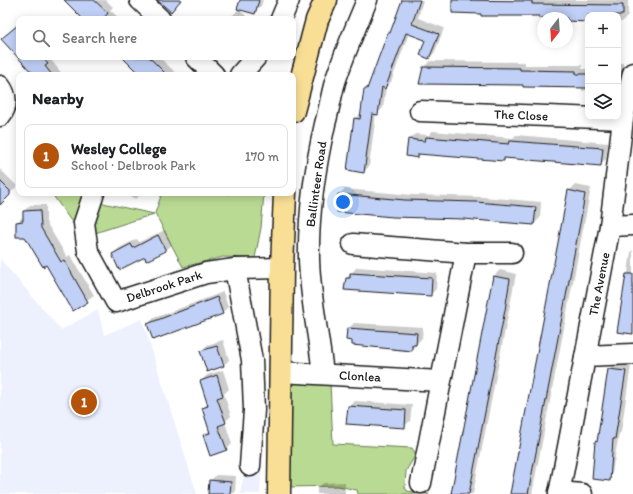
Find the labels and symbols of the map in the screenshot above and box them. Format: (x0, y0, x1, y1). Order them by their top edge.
north arrow (537, 12, 573, 48)
street label: The Close (494, 107, 548, 123)
street label: Ballinteer Road (303, 140, 329, 228)
your location (333, 192, 353, 212)
street label: The Avenue (585, 251, 613, 317)
street label: Delbrook Park (124, 267, 204, 305)
street label: Clonlea (339, 367, 382, 385)
pin: 1 (71, 387, 97, 417)

